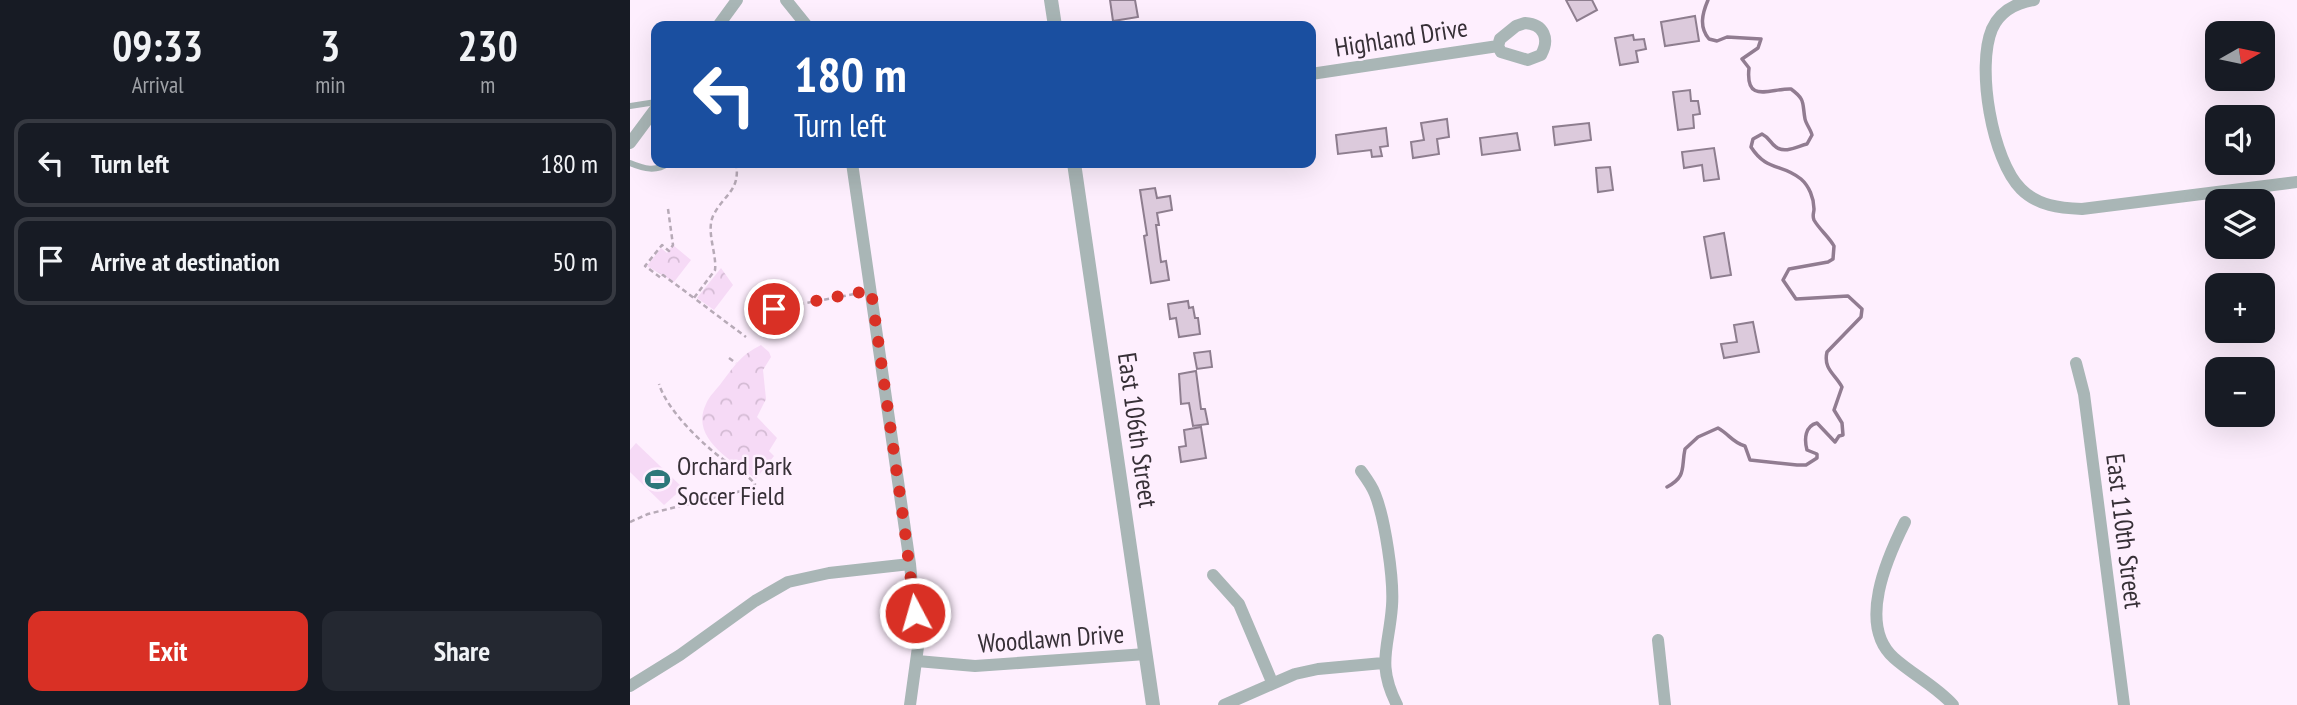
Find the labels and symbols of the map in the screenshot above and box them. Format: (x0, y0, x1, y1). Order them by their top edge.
street label: Highland Drive (1332, 10, 1470, 64)
north arrow (2205, 21, 2275, 91)
pin (744, 279, 804, 339)
street label: East 106th Street (1111, 350, 1165, 510)
place label: Orchard Park Soccer Field (677, 449, 792, 512)
street label: East 110th Street (2099, 452, 2151, 610)
sports icon: Orchard Park Soccer Field (643, 466, 671, 494)
position arrow (878, 576, 952, 650)
street label: Woodlawn Drive (977, 616, 1125, 660)

